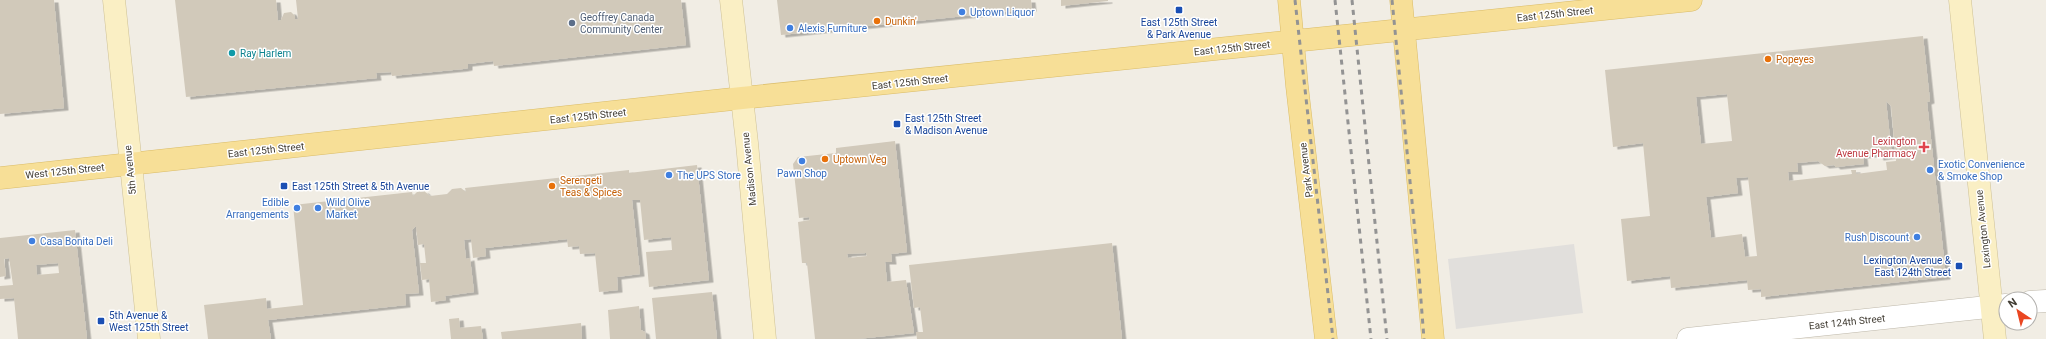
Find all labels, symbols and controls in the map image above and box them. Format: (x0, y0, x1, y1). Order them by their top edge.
marker: East 125th Street & Park Avenue (1174, 5, 1184, 15)
street label: East 125th Street (1516, 5, 1594, 23)
marker: Uptown Liquor (957, 7, 967, 17)
place label: Uptown Liquor (970, 7, 1035, 18)
place label: Geoffrey Canada Community Center (580, 12, 664, 35)
marker: Dunkin' (872, 16, 882, 26)
place label: Dunkin' (885, 16, 917, 27)
place label: East 125th Street & Park Avenue (1141, 17, 1217, 40)
marker: Geoffrey Canada Community Center (567, 18, 577, 28)
marker: Alexis Furniture (785, 23, 795, 33)
place label: Alexis Furniture (798, 23, 867, 34)
street label: East 125th Street (1193, 39, 1271, 57)
marker: Ray Harlem (227, 48, 237, 58)
place label: Ray Harlem (240, 48, 291, 59)
marker: Popeyes (1763, 54, 1773, 64)
place label: Popeyes (1776, 54, 1814, 65)
street label: East 125th Street (871, 73, 949, 91)
street label: East 125th Street (549, 107, 627, 125)
place label: East 125th Street & Madison Avenue (905, 113, 988, 136)
marker: East 125th Street & Madison Avenue (892, 119, 902, 129)
street label: Madison Avenue (740, 132, 758, 206)
place label: Lexington Avenue Pharmacy (1836, 136, 1916, 159)
street label: East 125th Street (227, 141, 305, 159)
street label: Park Avenue (1297, 142, 1315, 198)
marker: Lexington Avenue Pharmacy (1919, 142, 1929, 152)
street label: 5th Avenue (122, 145, 138, 195)
marker: Uptown Veg (820, 154, 830, 164)
place label: Uptown Veg (833, 154, 887, 165)
marker: Pawn Shop (797, 156, 807, 166)
place label: Exotic Convenience & Smoke Shop (1938, 159, 2025, 182)
street label: West 125th Street (25, 161, 105, 181)
marker: Exotic Convenience & Smoke Shop (1925, 165, 1935, 175)
place label: Pawn Shop (777, 168, 827, 179)
marker: The UPS Store (664, 170, 674, 180)
place label: The UPS Store (677, 170, 741, 181)
place label: Serengeti Teas & Spices (560, 175, 622, 198)
marker: East 125th Street & 5th Avenue (279, 181, 289, 191)
place label: East 125th Street & 5th Avenue (292, 181, 429, 192)
marker: Serengeti Teas & Spices (547, 181, 557, 191)
street label: Lexington Avenue (1973, 189, 1993, 269)
place label: Edible Arrangements (226, 197, 289, 220)
place label: Wild Olive Market (326, 197, 370, 220)
marker: Edible Arrangements (292, 203, 302, 213)
marker: Wild Olive Market (313, 203, 323, 213)
place label: Rush Discount (1845, 232, 1909, 243)
marker: Rush Discount (1912, 232, 1922, 242)
marker: Casa Bonita Deli (27, 236, 37, 246)
place label: Casa Bonita Deli (40, 236, 113, 247)
place label: Lexington Avenue & East 124th Street (1864, 255, 1952, 278)
marker: Lexington Avenue & East 124th Street (1954, 261, 1964, 271)
north arrow (1998, 291, 2038, 331)
text: N (2006, 296, 2020, 311)
place label: 5th Avenue & West 125th Street (109, 310, 188, 333)
street label: East 124th Street (1808, 313, 1886, 331)
marker: 5th Avenue & West 125th Street (96, 316, 106, 326)

